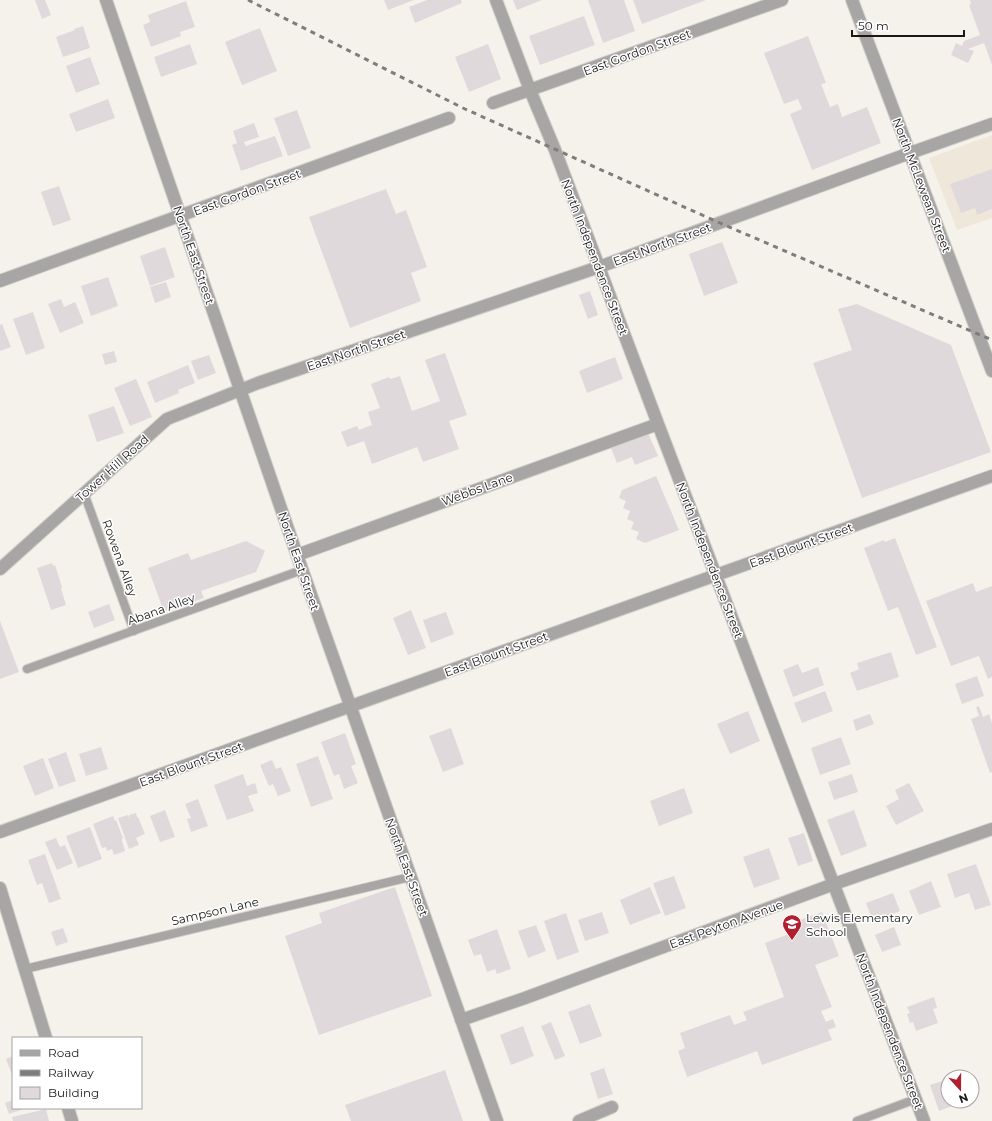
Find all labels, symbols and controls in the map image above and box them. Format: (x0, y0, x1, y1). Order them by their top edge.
scale bar (852, 12, 964, 38)
text: 50 m (858, 18, 889, 33)
street label: East Gordon Street (581, 25, 693, 78)
street label: North McLewean Street (889, 116, 955, 254)
street label: East Gordon Street (191, 165, 303, 218)
street label: North Independence Street (558, 177, 632, 337)
street label: North East Street (170, 204, 218, 307)
street label: East North Street (611, 219, 713, 269)
street label: East North Street (305, 326, 408, 374)
street label: Tower Hill Road (72, 431, 152, 505)
street label: Webbs Lane (439, 469, 515, 509)
street label: North Independence Street (673, 480, 747, 640)
street label: North East Street (275, 510, 323, 613)
street label: Rowena Alley (99, 518, 141, 599)
street label: East Blount Street (747, 519, 855, 571)
street label: Abana Alley (125, 590, 197, 628)
street label: East Blount Street (442, 628, 550, 680)
street label: East Blount Street (137, 738, 245, 790)
street label: North East Street (382, 816, 432, 918)
street label: Sampson Lane (170, 894, 260, 928)
street label: East Peyton Avenue (667, 896, 785, 952)
place label: Lewis Elementary School (806, 910, 913, 939)
school or university icon: Lewis Elementary School (781, 913, 803, 941)
street label: North Independence Street (853, 951, 927, 1111)
legend (12, 1037, 142, 1109)
text: Road (48, 1045, 79, 1060)
text: Railway (48, 1065, 94, 1080)
north arrow (940, 1069, 980, 1109)
text: Building (48, 1085, 99, 1100)
text: N (957, 1090, 970, 1106)

